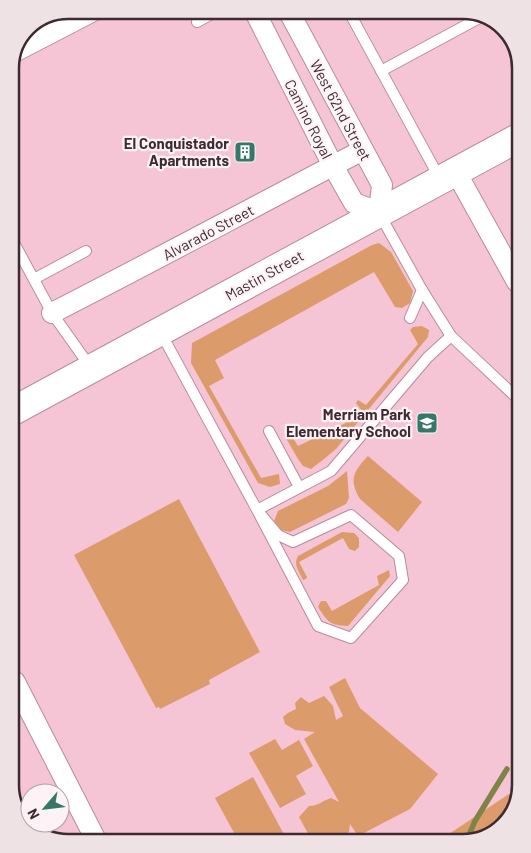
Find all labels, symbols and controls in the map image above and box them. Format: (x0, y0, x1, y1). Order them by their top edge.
street label: West 62nd Street (307, 56, 375, 164)
street label: Camino Royal (281, 76, 337, 162)
place label: El Conquistador Apartments (124, 134, 229, 169)
building icon: El Conquistador Apartments (233, 140, 257, 164)
street label: Alvarado Street (159, 200, 257, 264)
street label: Mastin Street (222, 246, 306, 304)
place label: Merriam Park Elementary School (286, 405, 411, 440)
school or university icon: Merriam Park Elementary School (415, 411, 439, 435)
north arrow (20, 783, 70, 833)
text: N (23, 806, 43, 822)

